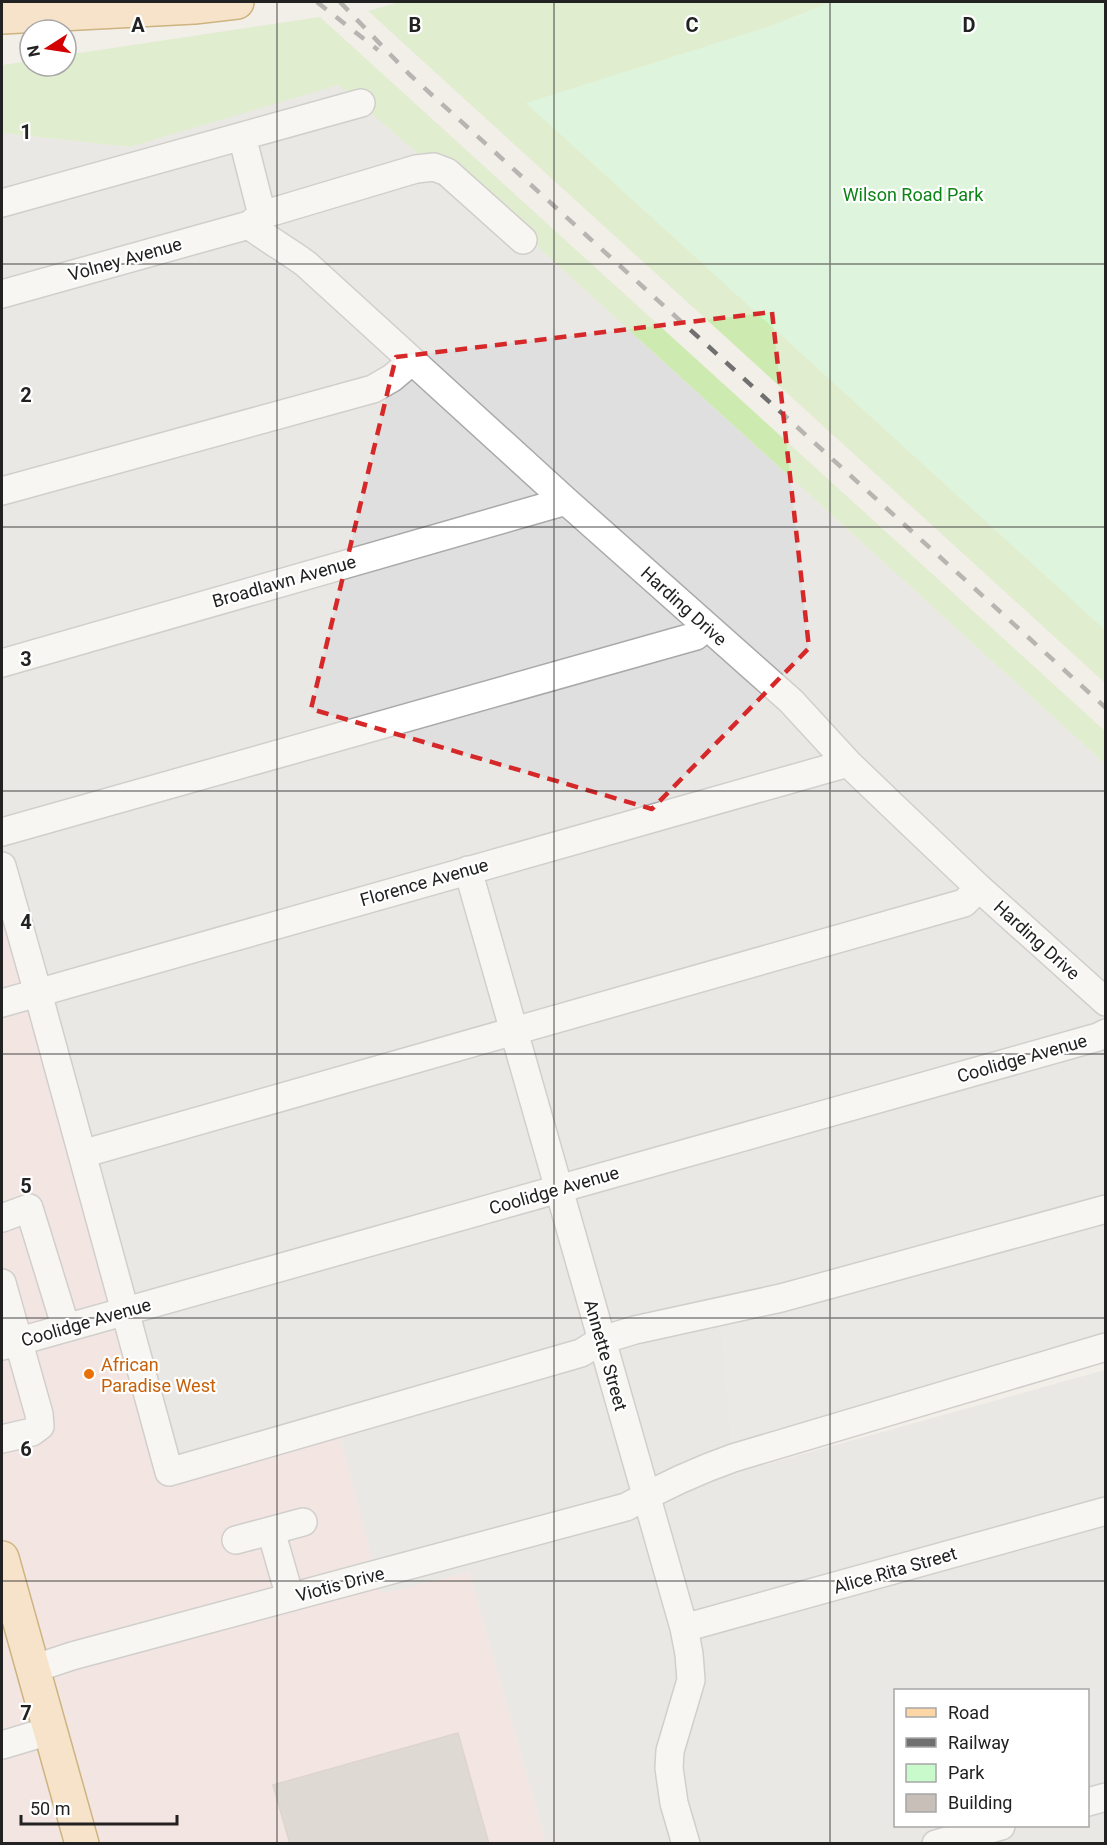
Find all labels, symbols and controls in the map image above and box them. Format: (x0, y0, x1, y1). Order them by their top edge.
text: A (131, 13, 145, 37)
text: B (409, 13, 421, 37)
text: C (685, 13, 699, 37)
text: D (963, 13, 976, 37)
north arrow (18, 18, 78, 78)
text: N (23, 44, 44, 59)
text: 1 (20, 120, 32, 144)
park label: Wilson Road Park (843, 184, 984, 205)
street label: Volney Avenue (66, 233, 184, 285)
text: 2 (20, 383, 32, 407)
street label: Broadlawn Avenue (210, 550, 358, 612)
street label: Harding Drive (637, 562, 731, 650)
text: 3 (20, 647, 32, 671)
street label: Florence Avenue (358, 854, 490, 910)
street label: Harding Drive (990, 896, 1084, 984)
text: 4 (20, 910, 32, 934)
street label: Coolidge Avenue (955, 1029, 1089, 1087)
street label: Coolidge Avenue (487, 1161, 621, 1219)
text: 5 (20, 1174, 32, 1198)
street label: Coolidge Avenue (19, 1293, 153, 1351)
street label: Annette Street (580, 1297, 632, 1413)
place label: African Paradise West (101, 1354, 216, 1396)
marker: African Paradise West (82, 1367, 96, 1381)
text: 6 (20, 1437, 32, 1461)
street label: Alice Rita Street (831, 1542, 959, 1598)
street label: Viotis Drive (294, 1562, 386, 1606)
legend (894, 1689, 1089, 1827)
text: 7 (20, 1701, 32, 1725)
text: Road (948, 1702, 989, 1723)
text: Railway (948, 1732, 1010, 1753)
text: Park (948, 1762, 985, 1783)
scale bar (21, 1788, 177, 1826)
text: Building (948, 1792, 1012, 1813)
text: 50 m (30, 1798, 70, 1819)

